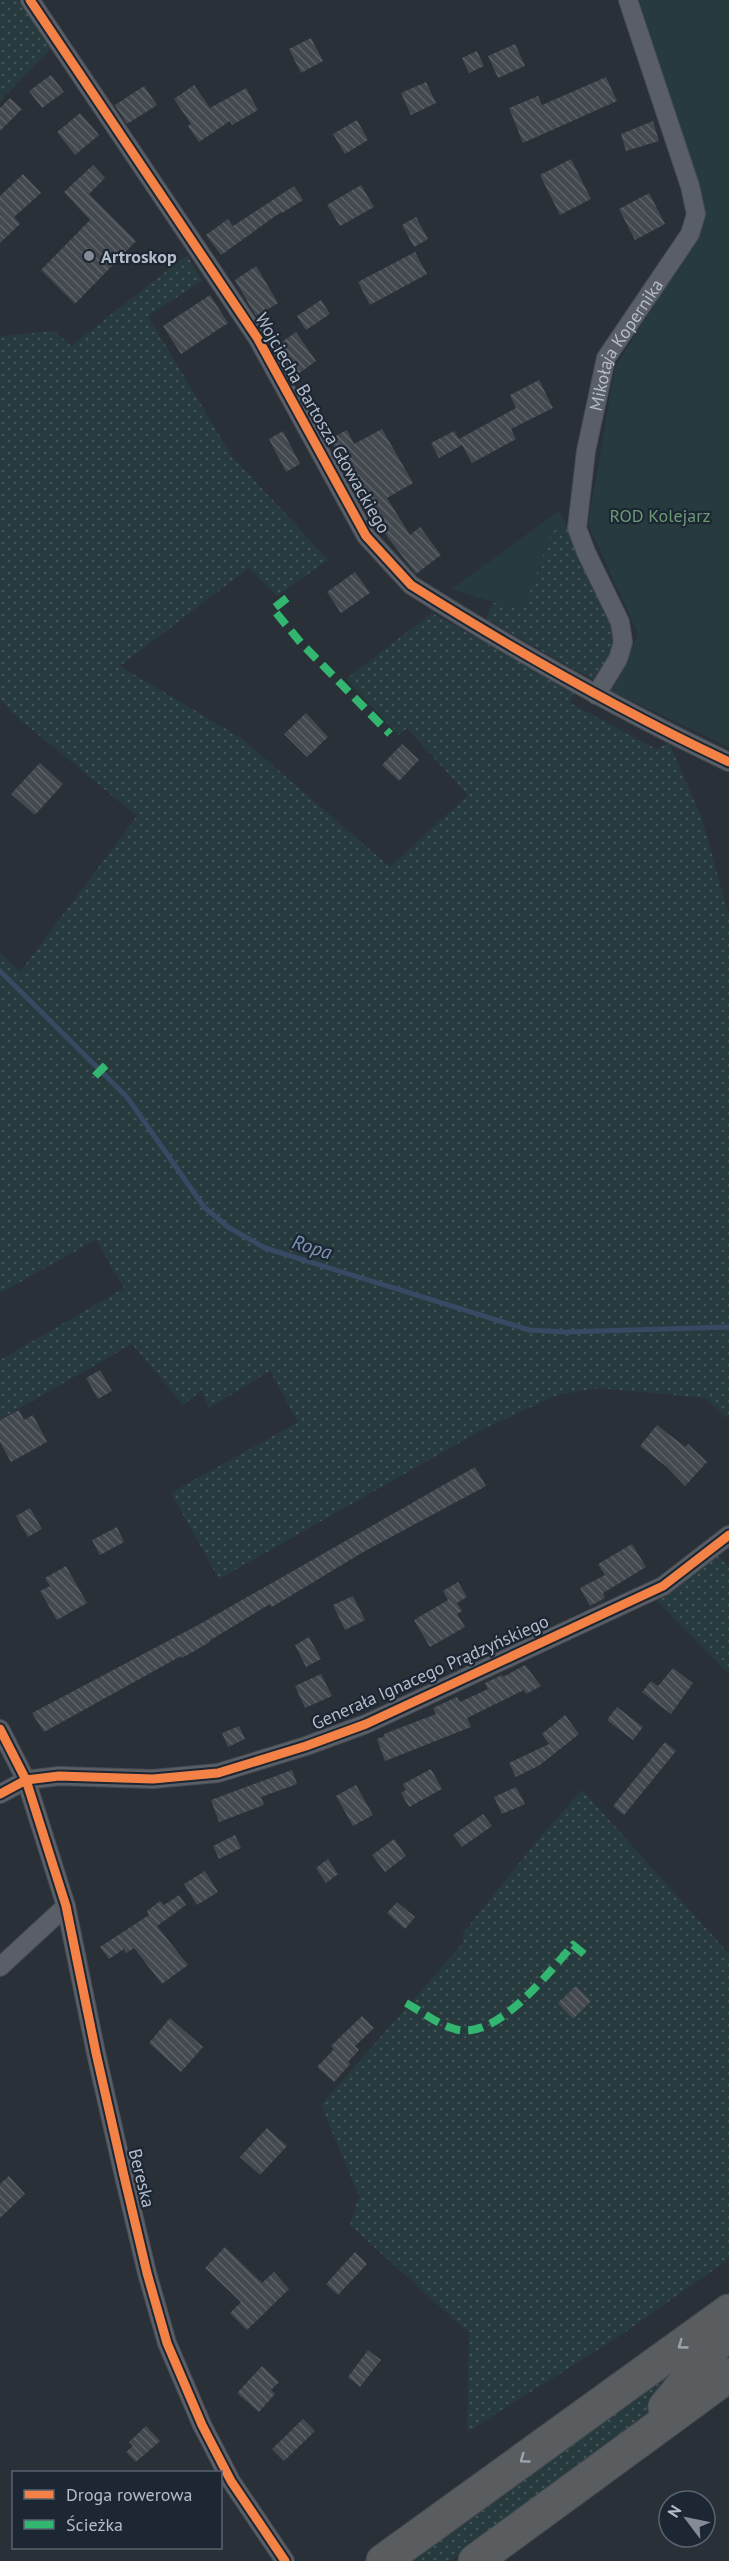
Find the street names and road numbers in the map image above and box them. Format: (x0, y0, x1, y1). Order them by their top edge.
street label: Mikołaja Kopernika (583, 274, 668, 413)
street label: Wojciecha Bartosza Głowackiego (250, 309, 396, 537)
street label: Generała Ignacego Prądzyńskiego (308, 1609, 552, 1735)
street label: Bereska (124, 2146, 160, 2210)

